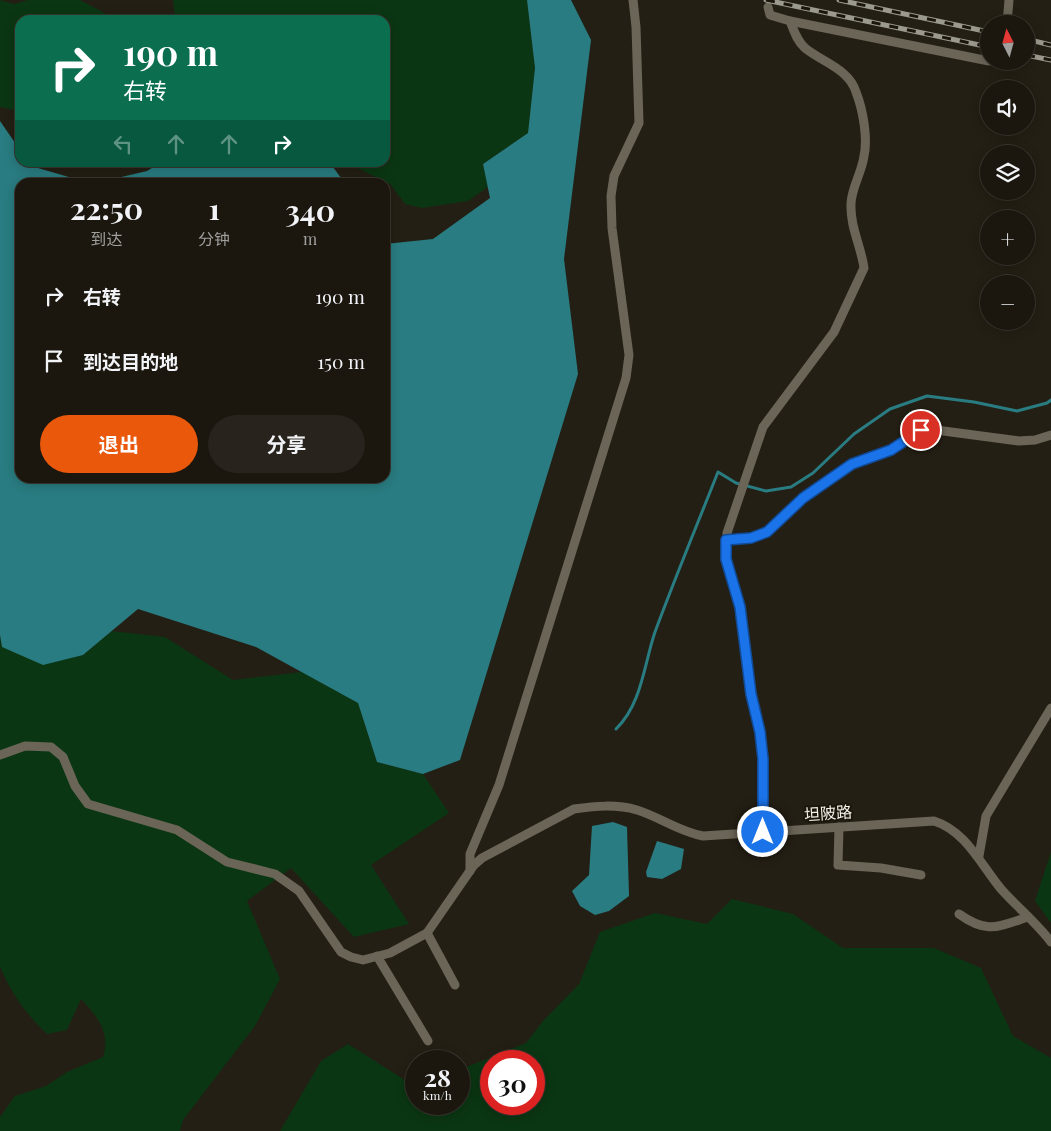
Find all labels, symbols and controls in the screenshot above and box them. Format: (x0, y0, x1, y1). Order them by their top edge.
north arrow (980, 15, 1035, 70)
map controls (980, 15, 1035, 330)
text: 190 m (123, 28, 218, 75)
icon: right (40, 35, 105, 100)
text: 右转 (123, 75, 167, 105)
button: sound (980, 80, 1035, 135)
icon: left (109, 130, 137, 158)
icon: ahead (162, 130, 190, 158)
icon: ahead (215, 130, 243, 158)
icon: right (268, 130, 296, 158)
button: layers (980, 145, 1035, 200)
text: 22:50 (70, 188, 143, 228)
text: 1 (208, 188, 220, 228)
text: 340 (285, 190, 335, 230)
button: + (980, 210, 1035, 265)
text: 到达 (91, 228, 123, 249)
text: 分钟 (198, 228, 230, 249)
text: m (303, 228, 317, 249)
button: − (980, 275, 1035, 330)
icon: right (40, 282, 68, 310)
text: 右转 (83, 283, 121, 309)
text: 190 m (315, 283, 365, 309)
icon: arrive (40, 347, 68, 375)
text: 到达目的地 (83, 348, 178, 374)
text: 150 m (317, 348, 365, 374)
pin (900, 409, 942, 451)
button: 退出 (40, 415, 198, 473)
button: 分享 (208, 415, 365, 473)
icon: arrive (907, 416, 935, 444)
street label: 坦陂路 (803, 800, 853, 825)
position arrow (736, 805, 788, 857)
speed limit sign: 30 (480, 1050, 545, 1115)
text: 28 (424, 1060, 451, 1093)
text: km/h (423, 1087, 452, 1103)

